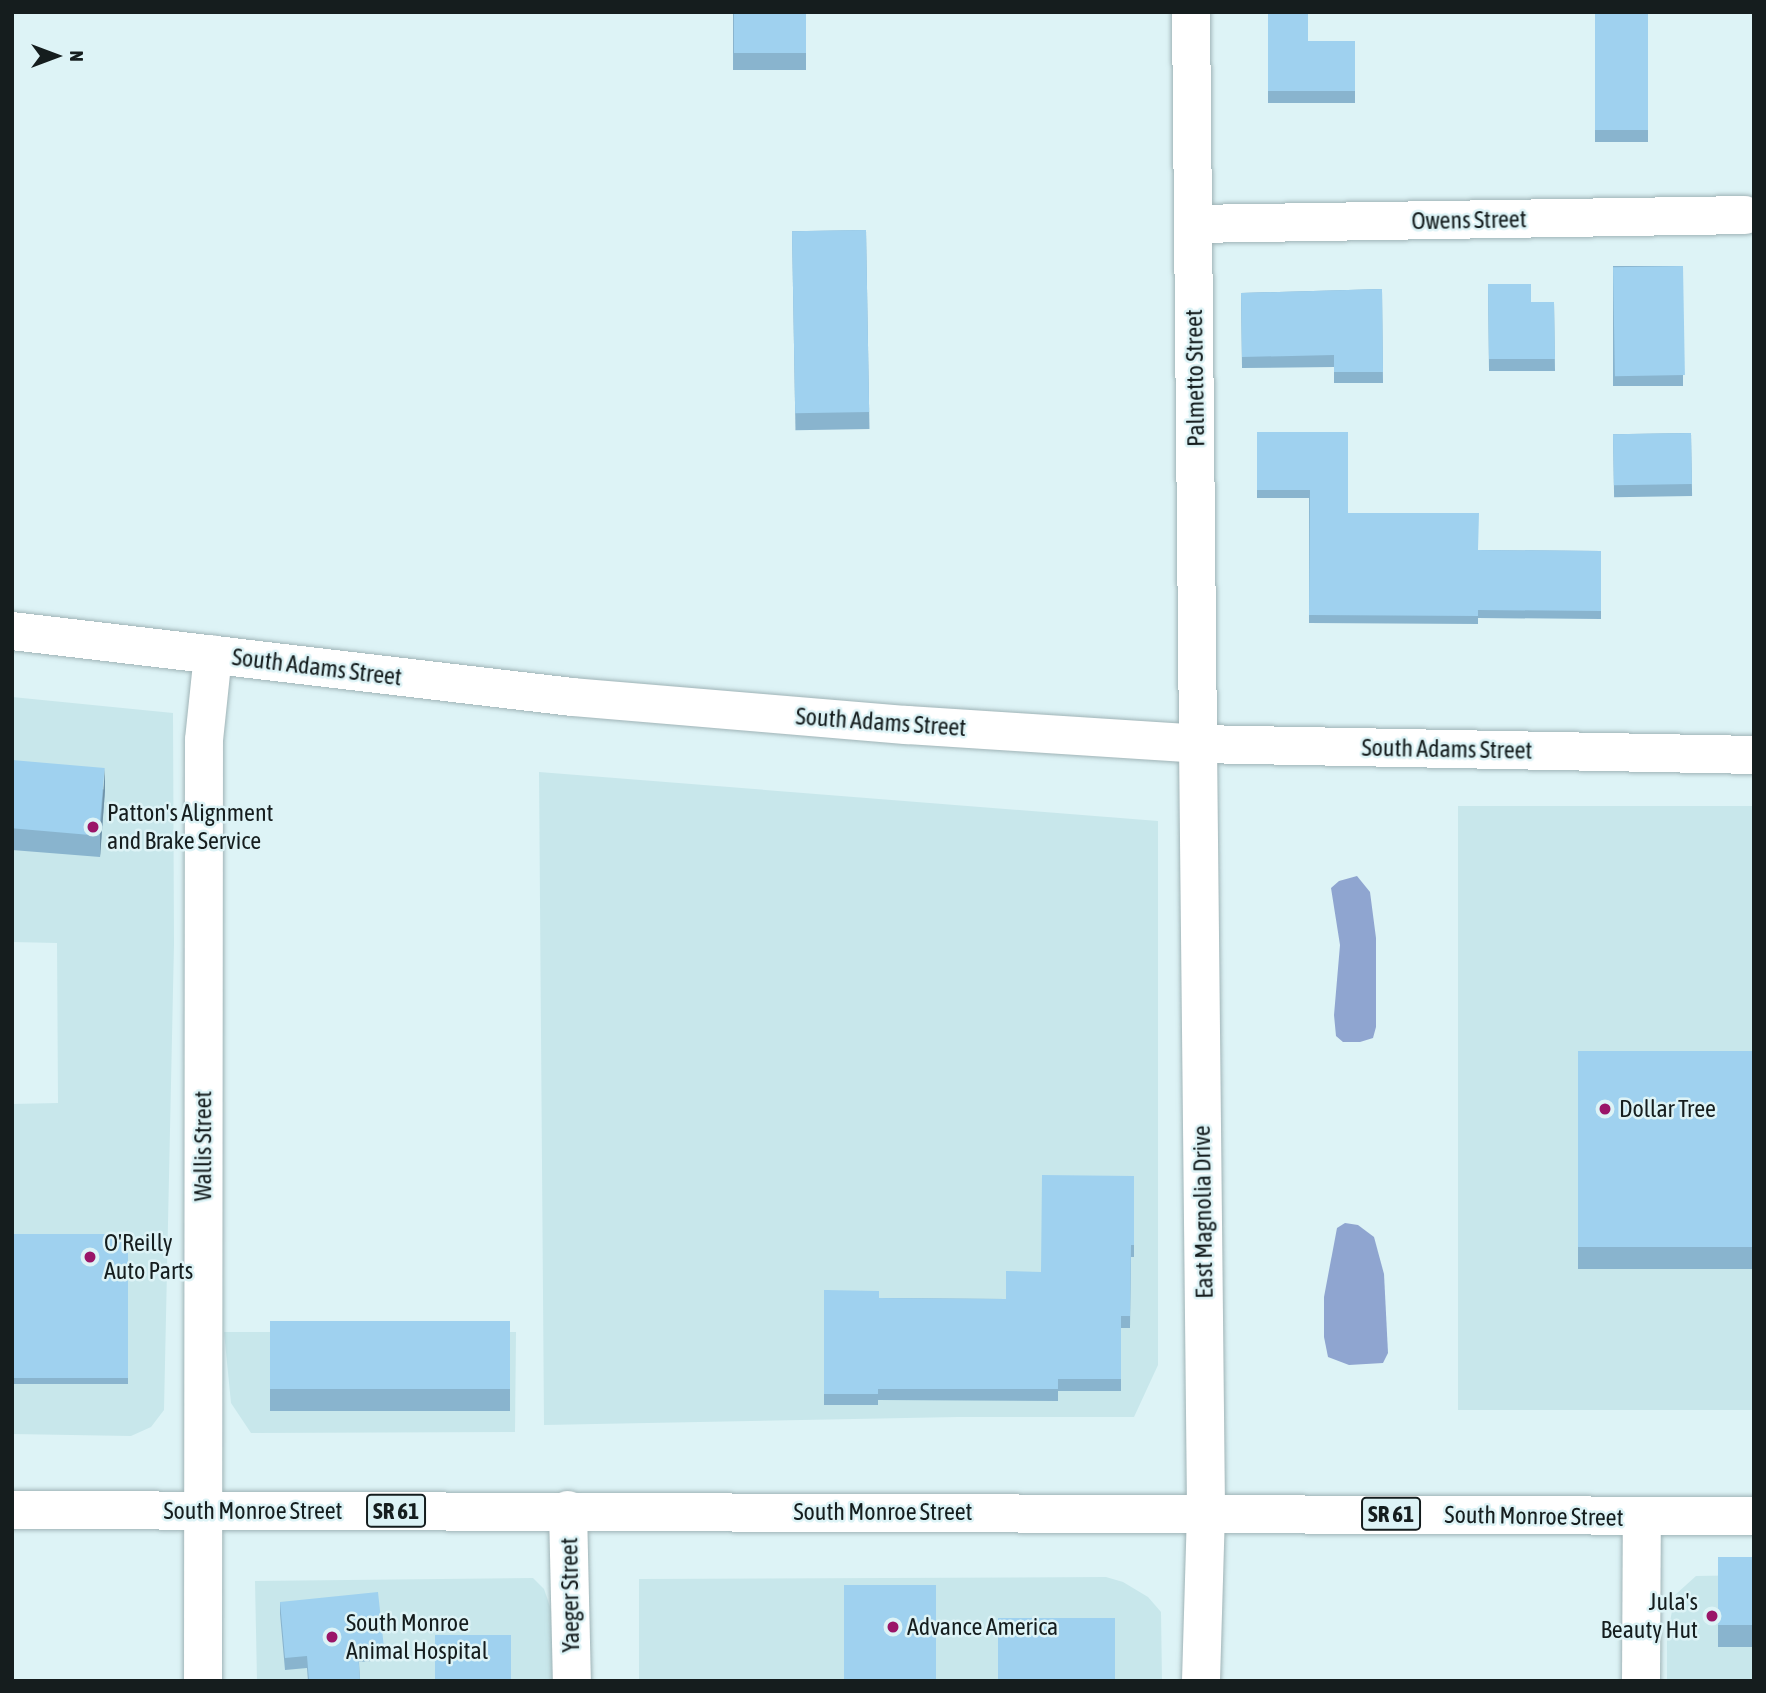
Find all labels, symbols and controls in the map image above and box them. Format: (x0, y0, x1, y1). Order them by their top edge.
north arrow (21, 21, 91, 91)
text: N (66, 50, 88, 62)
street label: Owens Street (1411, 205, 1527, 235)
street label: Palmetto Street (1179, 309, 1211, 447)
street label: South Adams Street (230, 642, 404, 692)
street label: South Adams Street (795, 702, 967, 742)
street label: South Adams Street (1361, 733, 1533, 765)
place label: Patton's Alignment and Brake Service (107, 799, 273, 855)
marker: Patton's Alignment and Brake Service (85, 819, 101, 835)
street label: Wallis Street (189, 1091, 217, 1201)
place label: Dollar Tree (1619, 1095, 1716, 1123)
marker: Dollar Tree (1597, 1101, 1613, 1117)
street label: East Magnolia Drive (1187, 1125, 1219, 1299)
place label: O'Reilly Auto Parts (104, 1229, 193, 1285)
marker: O'Reilly Auto Parts (82, 1249, 98, 1265)
road number: SR 61 (364, 1492, 428, 1530)
road number: SR 61 (1360, 1494, 1422, 1534)
street label: South Monroe Street (164, 1497, 342, 1525)
street label: South Monroe Street (794, 1498, 972, 1526)
street label: South Monroe Street (1444, 1500, 1624, 1532)
street label: Yaeger Street (555, 1537, 585, 1653)
place label: Jula's Beauty Hut (1600, 1588, 1698, 1644)
marker: Jula's Beauty Hut (1704, 1608, 1720, 1624)
place label: South Monroe Animal Hospital (346, 1609, 488, 1665)
place label: Advance America (907, 1613, 1058, 1641)
marker: Advance America (885, 1619, 901, 1635)
marker: South Monroe Animal Hospital (324, 1629, 340, 1645)

